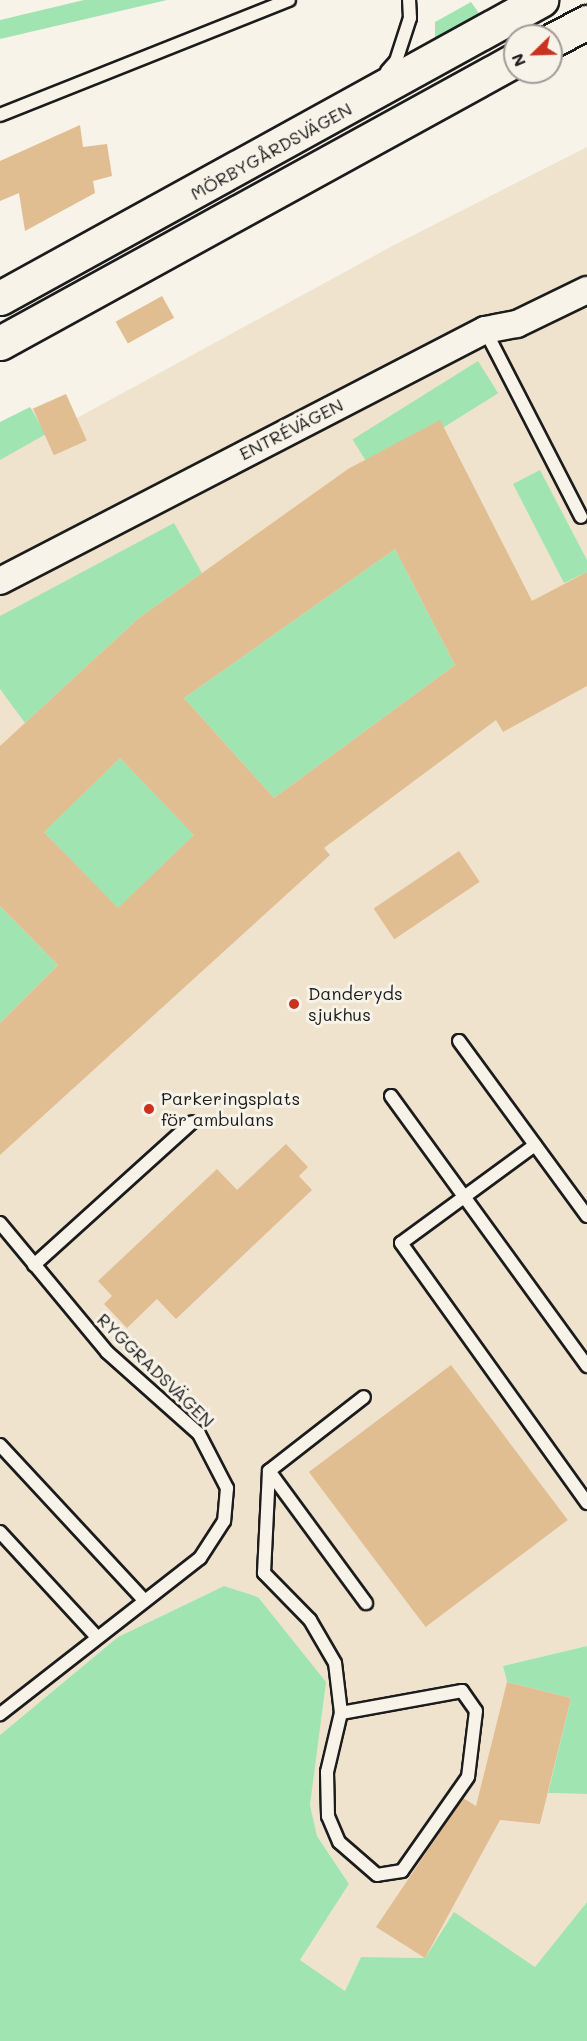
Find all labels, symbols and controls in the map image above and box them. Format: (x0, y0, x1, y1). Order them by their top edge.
north arrow (503, 24, 563, 84)
text: N (506, 51, 530, 70)
street label: MÖRBYGÅRDSVÄGEN (187, 98, 355, 204)
street label: ENTRÉVÄGEN (235, 394, 347, 464)
place label: Danderyds sjukhus (308, 983, 403, 1026)
marker: Danderyds sjukhus (285, 995, 303, 1013)
place label: Parkeringsplats för ambulans (161, 1088, 300, 1130)
marker: Parkeringsplats för ambulans (142, 1102, 156, 1116)
street label: RYGGRADSVÄGEN (93, 1308, 219, 1432)

